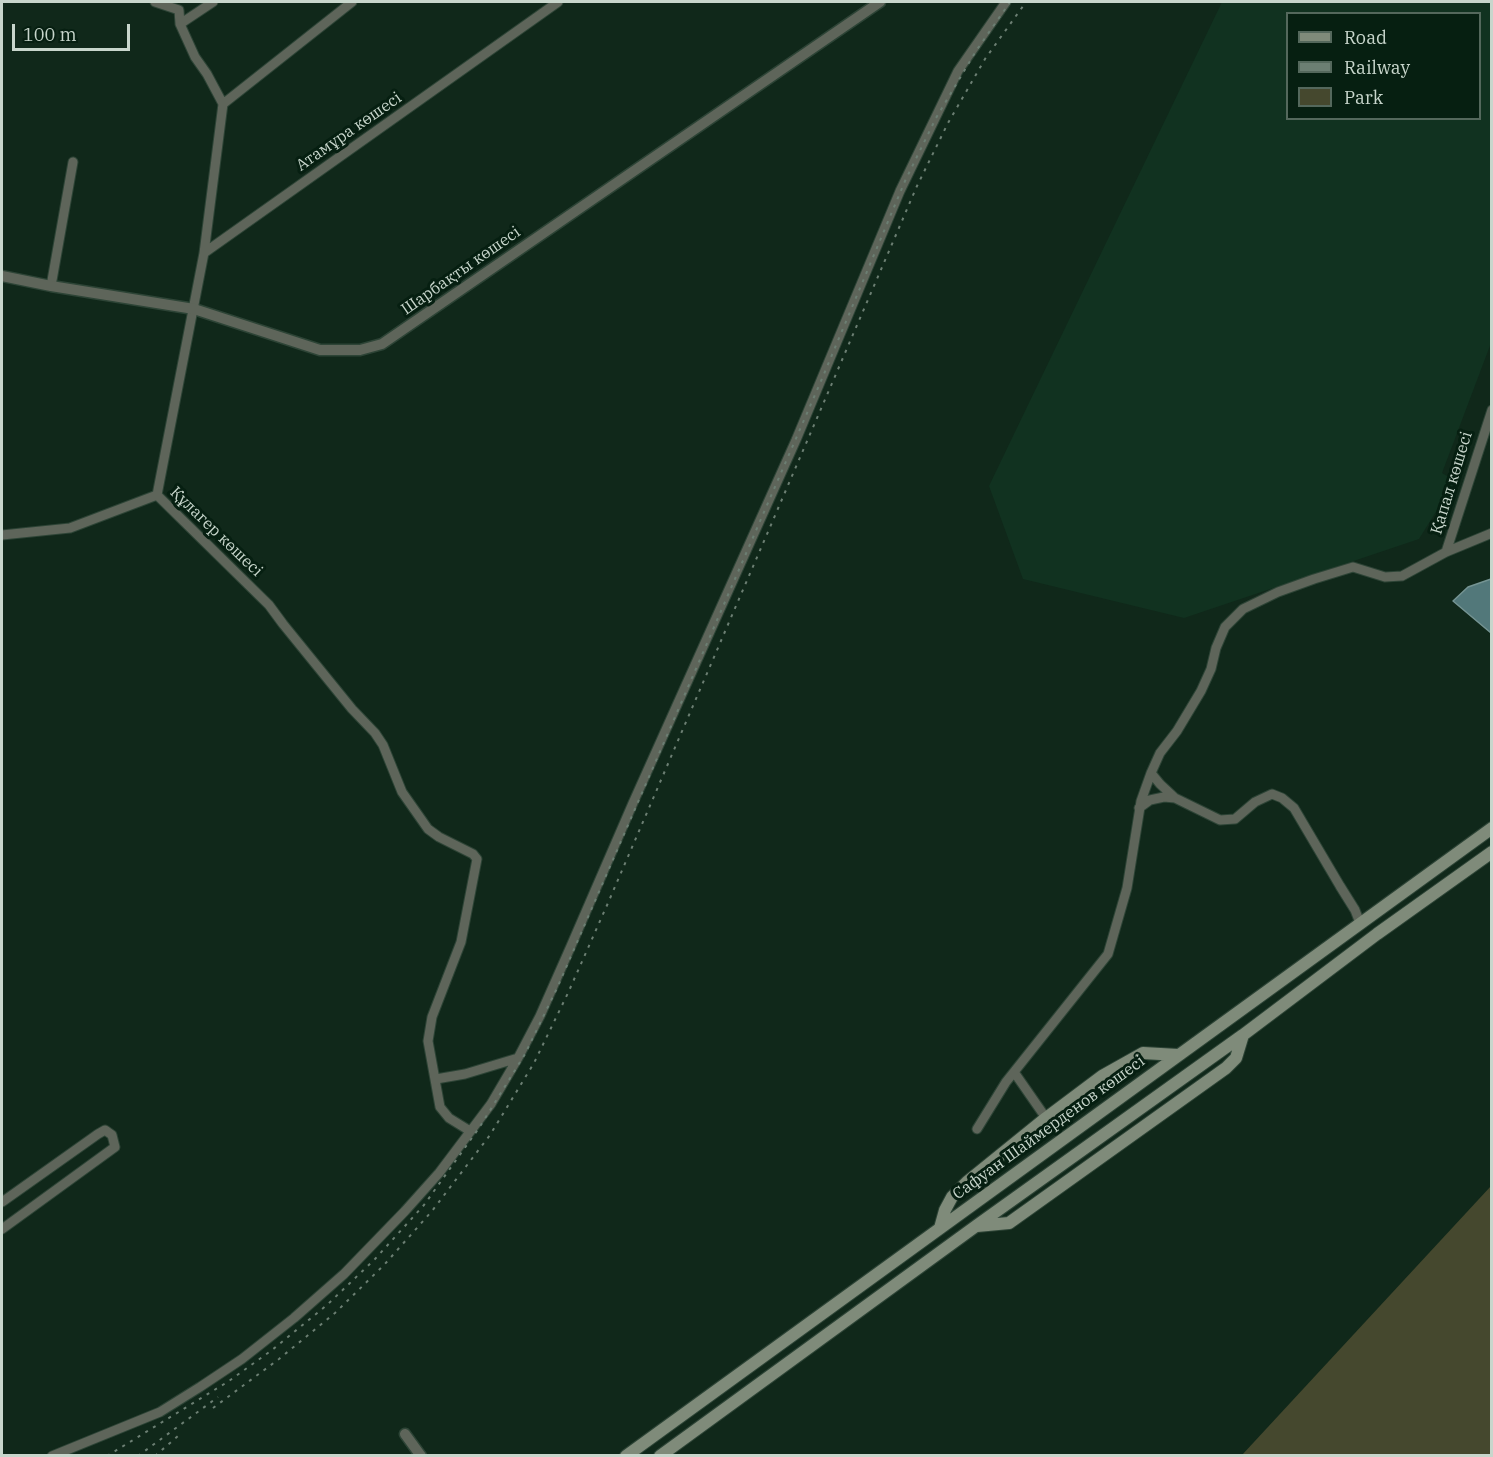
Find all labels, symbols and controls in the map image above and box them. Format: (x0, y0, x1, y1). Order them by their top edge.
scale bar (15, 12, 134, 50)
legend (1286, 12, 1481, 120)
text: 100 m (23, 23, 77, 46)
text: Road (1344, 26, 1387, 49)
text: Railway (1344, 56, 1410, 79)
text: Park (1344, 86, 1383, 109)
street label: Атамұра көшесі (293, 88, 405, 176)
street label: Шарбақты көшесі (398, 223, 524, 319)
street label: Қапал көшесі (1427, 429, 1477, 537)
street label: Құлагер көшесі (166, 483, 266, 581)
street label: Сафуан Шаймерденов көшесі (949, 1052, 1149, 1204)

